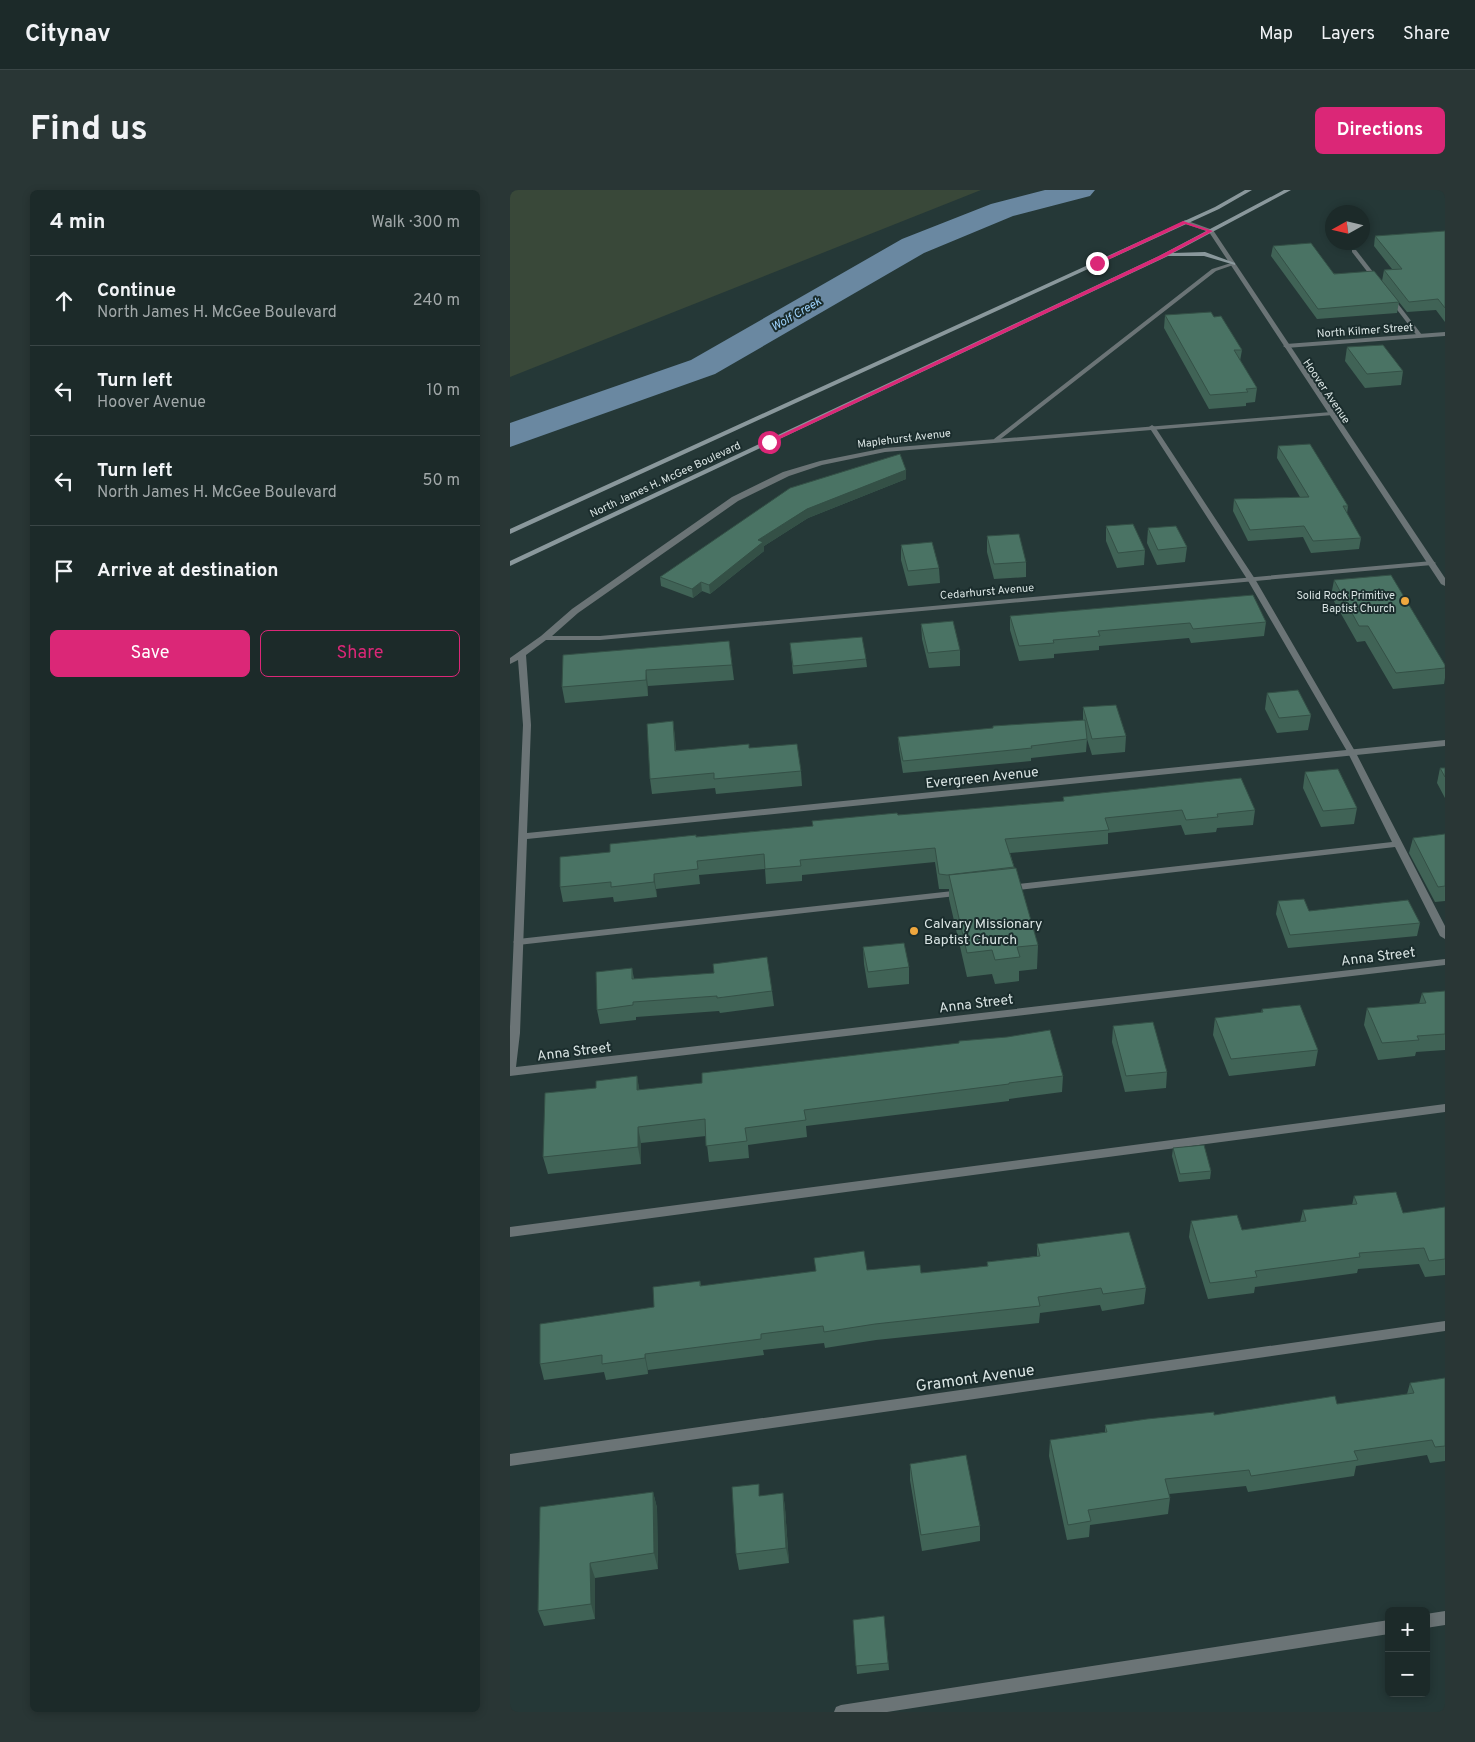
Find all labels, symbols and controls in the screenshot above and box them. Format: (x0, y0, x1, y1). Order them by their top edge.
text: Citynav (25, 20, 111, 50)
text: Map (1259, 23, 1293, 46)
text: Layers (1321, 23, 1375, 46)
text: Share (1403, 23, 1450, 46)
button: Directions (1315, 107, 1445, 154)
text: Find us (30, 108, 148, 152)
north arrow (1325, 205, 1370, 250)
text: 4 min (50, 209, 106, 236)
text: Walk · 300 m (371, 213, 460, 233)
route end (1086, 252, 1109, 275)
text: Continue (97, 279, 176, 303)
icon: ahead (50, 287, 78, 315)
text: 240 m (413, 291, 460, 311)
water label: Wolf Creek (768, 294, 825, 336)
text: North James H. McGee Boulevard (97, 303, 337, 323)
street label: North Kilmer Street (1316, 321, 1414, 341)
street label: Hoover Avenue (1299, 357, 1353, 427)
text: Turn left (97, 369, 173, 393)
icon: left (50, 377, 78, 405)
text: 10 m (426, 381, 460, 401)
text: Hoover Avenue (97, 393, 206, 413)
street label: Maplehurst Avenue (857, 426, 952, 452)
route start (758, 431, 781, 454)
street label: North James H. McGee Boulevard (588, 439, 743, 521)
text: Turn left (97, 459, 173, 483)
icon: left (50, 467, 78, 495)
text: 50 m (423, 471, 460, 491)
text: North James H. McGee Boulevard (97, 483, 337, 503)
icon: arrive (50, 557, 78, 585)
text: Arrive at destination (97, 559, 278, 583)
street label: Cedarhurst Avenue (939, 581, 1035, 603)
place label: Solid Rock Primitive Baptist Church (1296, 589, 1395, 616)
marker: Solid Rock Primitive Baptist Church (1399, 595, 1411, 607)
button: Save (50, 630, 250, 677)
button: Share (260, 630, 460, 677)
street label: Evergreen Avenue (925, 764, 1039, 793)
place label: Calvary Missionary Baptist Church (924, 916, 1043, 949)
marker: Calvary Missionary Baptist Church (908, 925, 920, 937)
street label: Anna Street (1340, 944, 1416, 970)
street label: Anna Street (938, 991, 1014, 1017)
street label: Anna Street (536, 1039, 612, 1065)
street label: Gramont Avenue (915, 1361, 1036, 1397)
map controls (1385, 1607, 1430, 1697)
button: + (1385, 1607, 1430, 1652)
button: − (1385, 1652, 1430, 1697)

